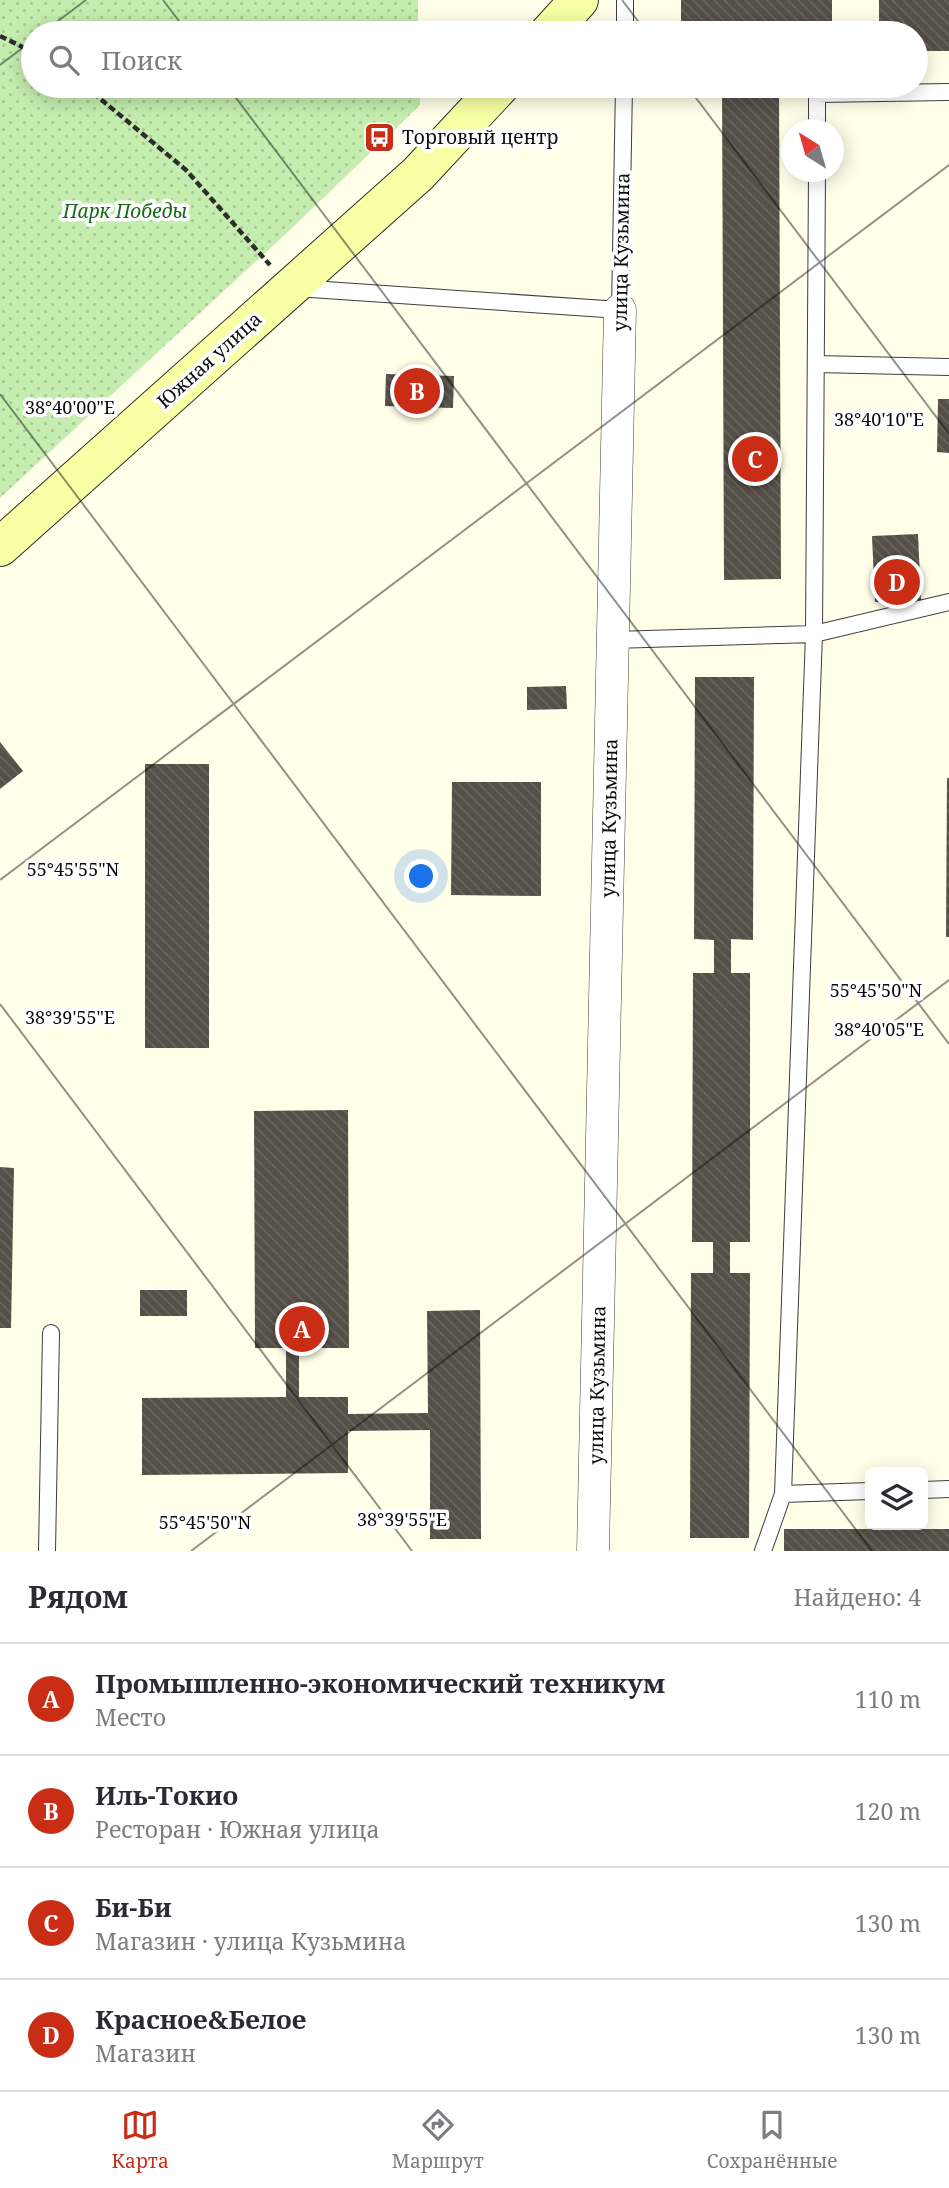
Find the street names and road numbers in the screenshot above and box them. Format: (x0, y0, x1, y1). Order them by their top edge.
street label: улица Кузьмина (607, 172, 635, 332)
street label: Южная улица (151, 306, 267, 414)
street label: улица Кузьмина (595, 738, 623, 898)
street label: улица Кузьмина (583, 1305, 611, 1465)

